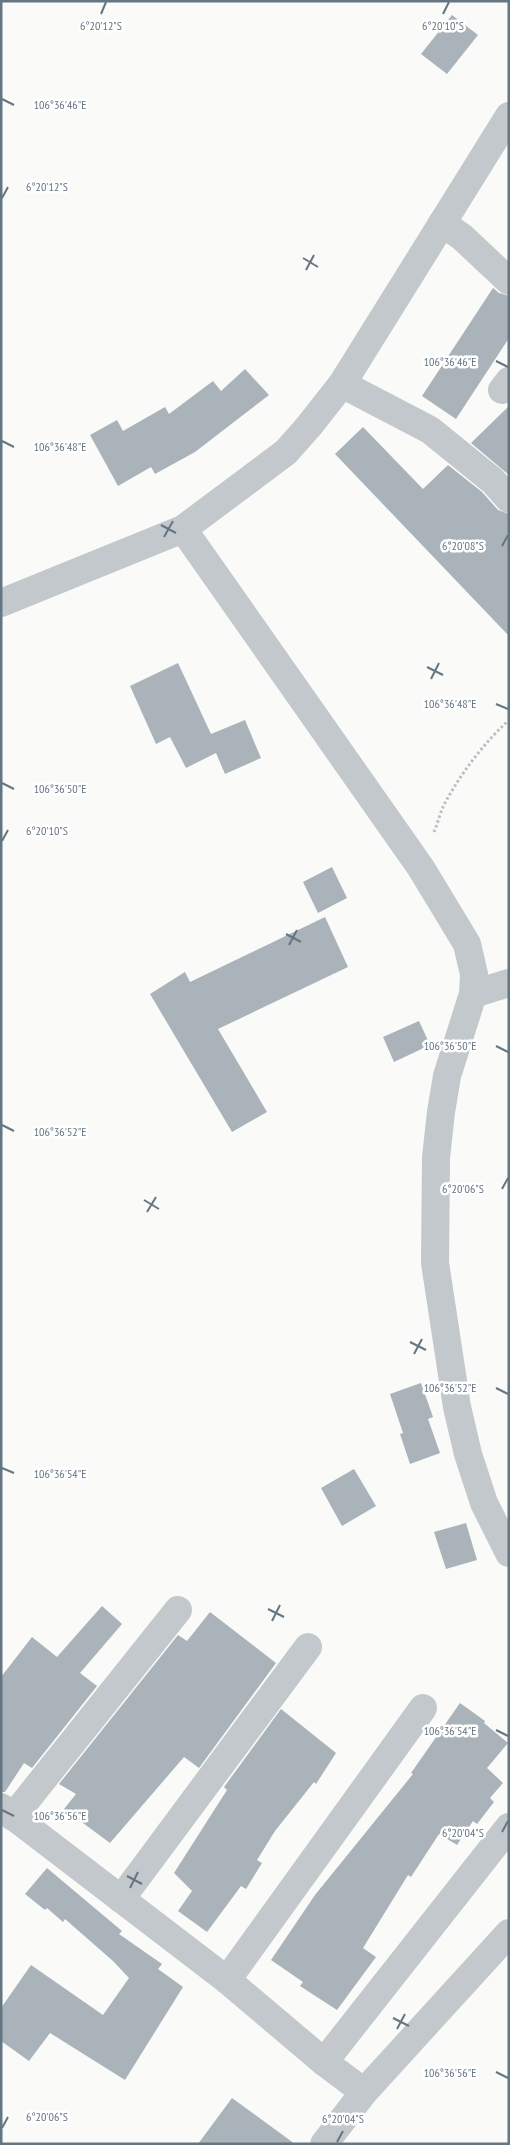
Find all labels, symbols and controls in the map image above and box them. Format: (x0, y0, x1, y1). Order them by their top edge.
text: 6°20'12"S (80, 18, 122, 33)
text: 6°20'10"S (422, 18, 464, 33)
text: 106°36'46"E (34, 97, 86, 112)
text: 6°20'12"S (26, 179, 68, 194)
text: 106°36'46"E (424, 354, 476, 369)
text: 106°36'48"E (34, 439, 86, 454)
text: 6°20'08"S (442, 538, 484, 553)
text: 106°36'48"E (424, 696, 476, 711)
text: 106°36'50"E (34, 781, 86, 796)
text: 6°20'10"S (26, 823, 68, 838)
text: 106°36'50"E (424, 1038, 476, 1053)
text: 106°36'52"E (34, 1124, 86, 1139)
text: 6°20'06"S (442, 1181, 484, 1196)
text: 106°36'52"E (424, 1380, 476, 1395)
text: 106°36'54"E (34, 1466, 86, 1481)
text: 106°36'54"E (424, 1723, 476, 1738)
text: 106°36'56"E (34, 1808, 86, 1823)
text: 6°20'04"S (442, 1825, 484, 1840)
text: 106°36'56"E (424, 2065, 476, 2080)
text: 6°20'06"S (26, 2109, 68, 2124)
text: 6°20'04"S (322, 2111, 364, 2126)

